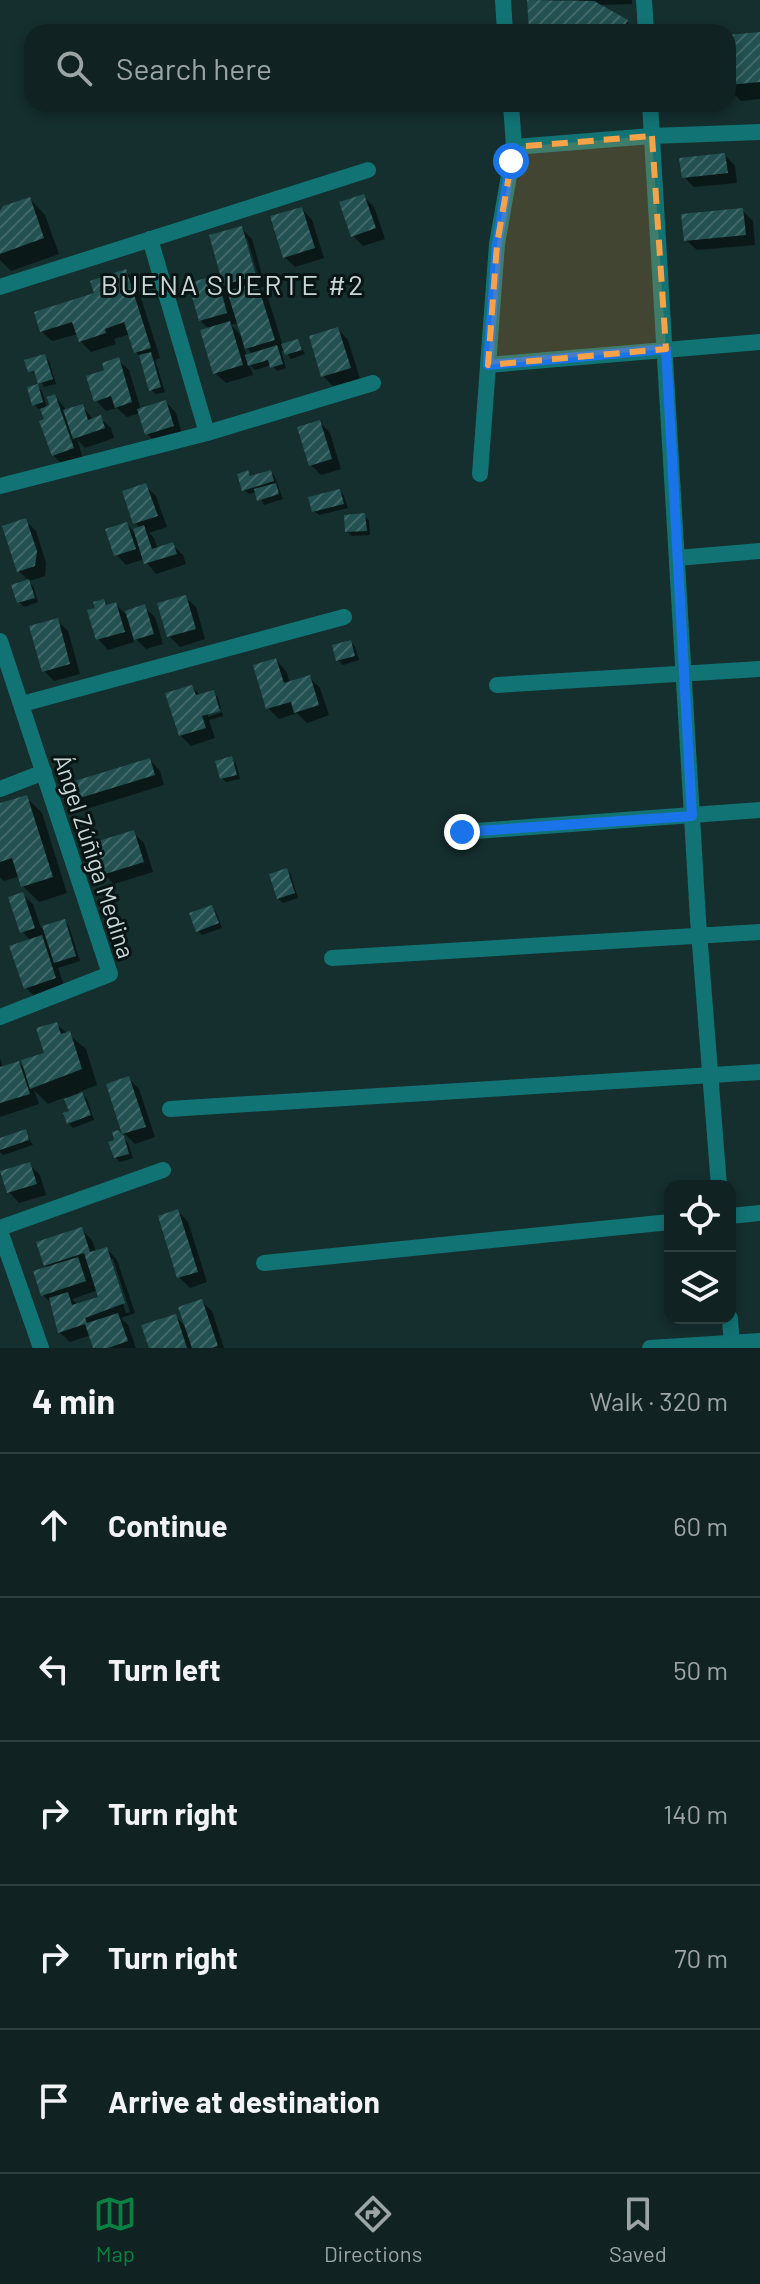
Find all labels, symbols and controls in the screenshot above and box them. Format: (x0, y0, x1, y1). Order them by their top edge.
search box (24, 24, 736, 112)
icon: search (52, 46, 96, 90)
text: Search here (116, 50, 272, 86)
route start (493, 143, 529, 179)
district label: BUENA SUERTE #2 (101, 267, 365, 301)
street label: Ángel Zúñiga Medina (48, 750, 142, 962)
route end (444, 814, 480, 850)
map controls (664, 1180, 736, 1324)
button: locate (664, 1180, 736, 1252)
button: layers (664, 1252, 736, 1324)
text: 4 min (32, 1380, 115, 1421)
text: Walk · 320 m (590, 1385, 728, 1416)
icon: ahead (32, 1503, 76, 1547)
text: Continue (108, 1507, 228, 1543)
text: 60 m (673, 1510, 728, 1541)
icon: left (32, 1647, 76, 1691)
text: Turn left (108, 1651, 221, 1687)
text: 50 m (673, 1654, 728, 1685)
icon: right (32, 1791, 76, 1835)
text: Turn right (108, 1795, 238, 1831)
text: 140 m (663, 1798, 728, 1829)
icon: right (32, 1935, 76, 1979)
text: Turn right (108, 1939, 238, 1975)
text: 70 m (674, 1942, 728, 1973)
icon: arrive (32, 2079, 76, 2123)
text: Arrive at destination (108, 2083, 380, 2119)
tab: Map (93, 2192, 137, 2266)
tab: Directions (324, 2192, 422, 2266)
tab: Saved (609, 2192, 667, 2266)

